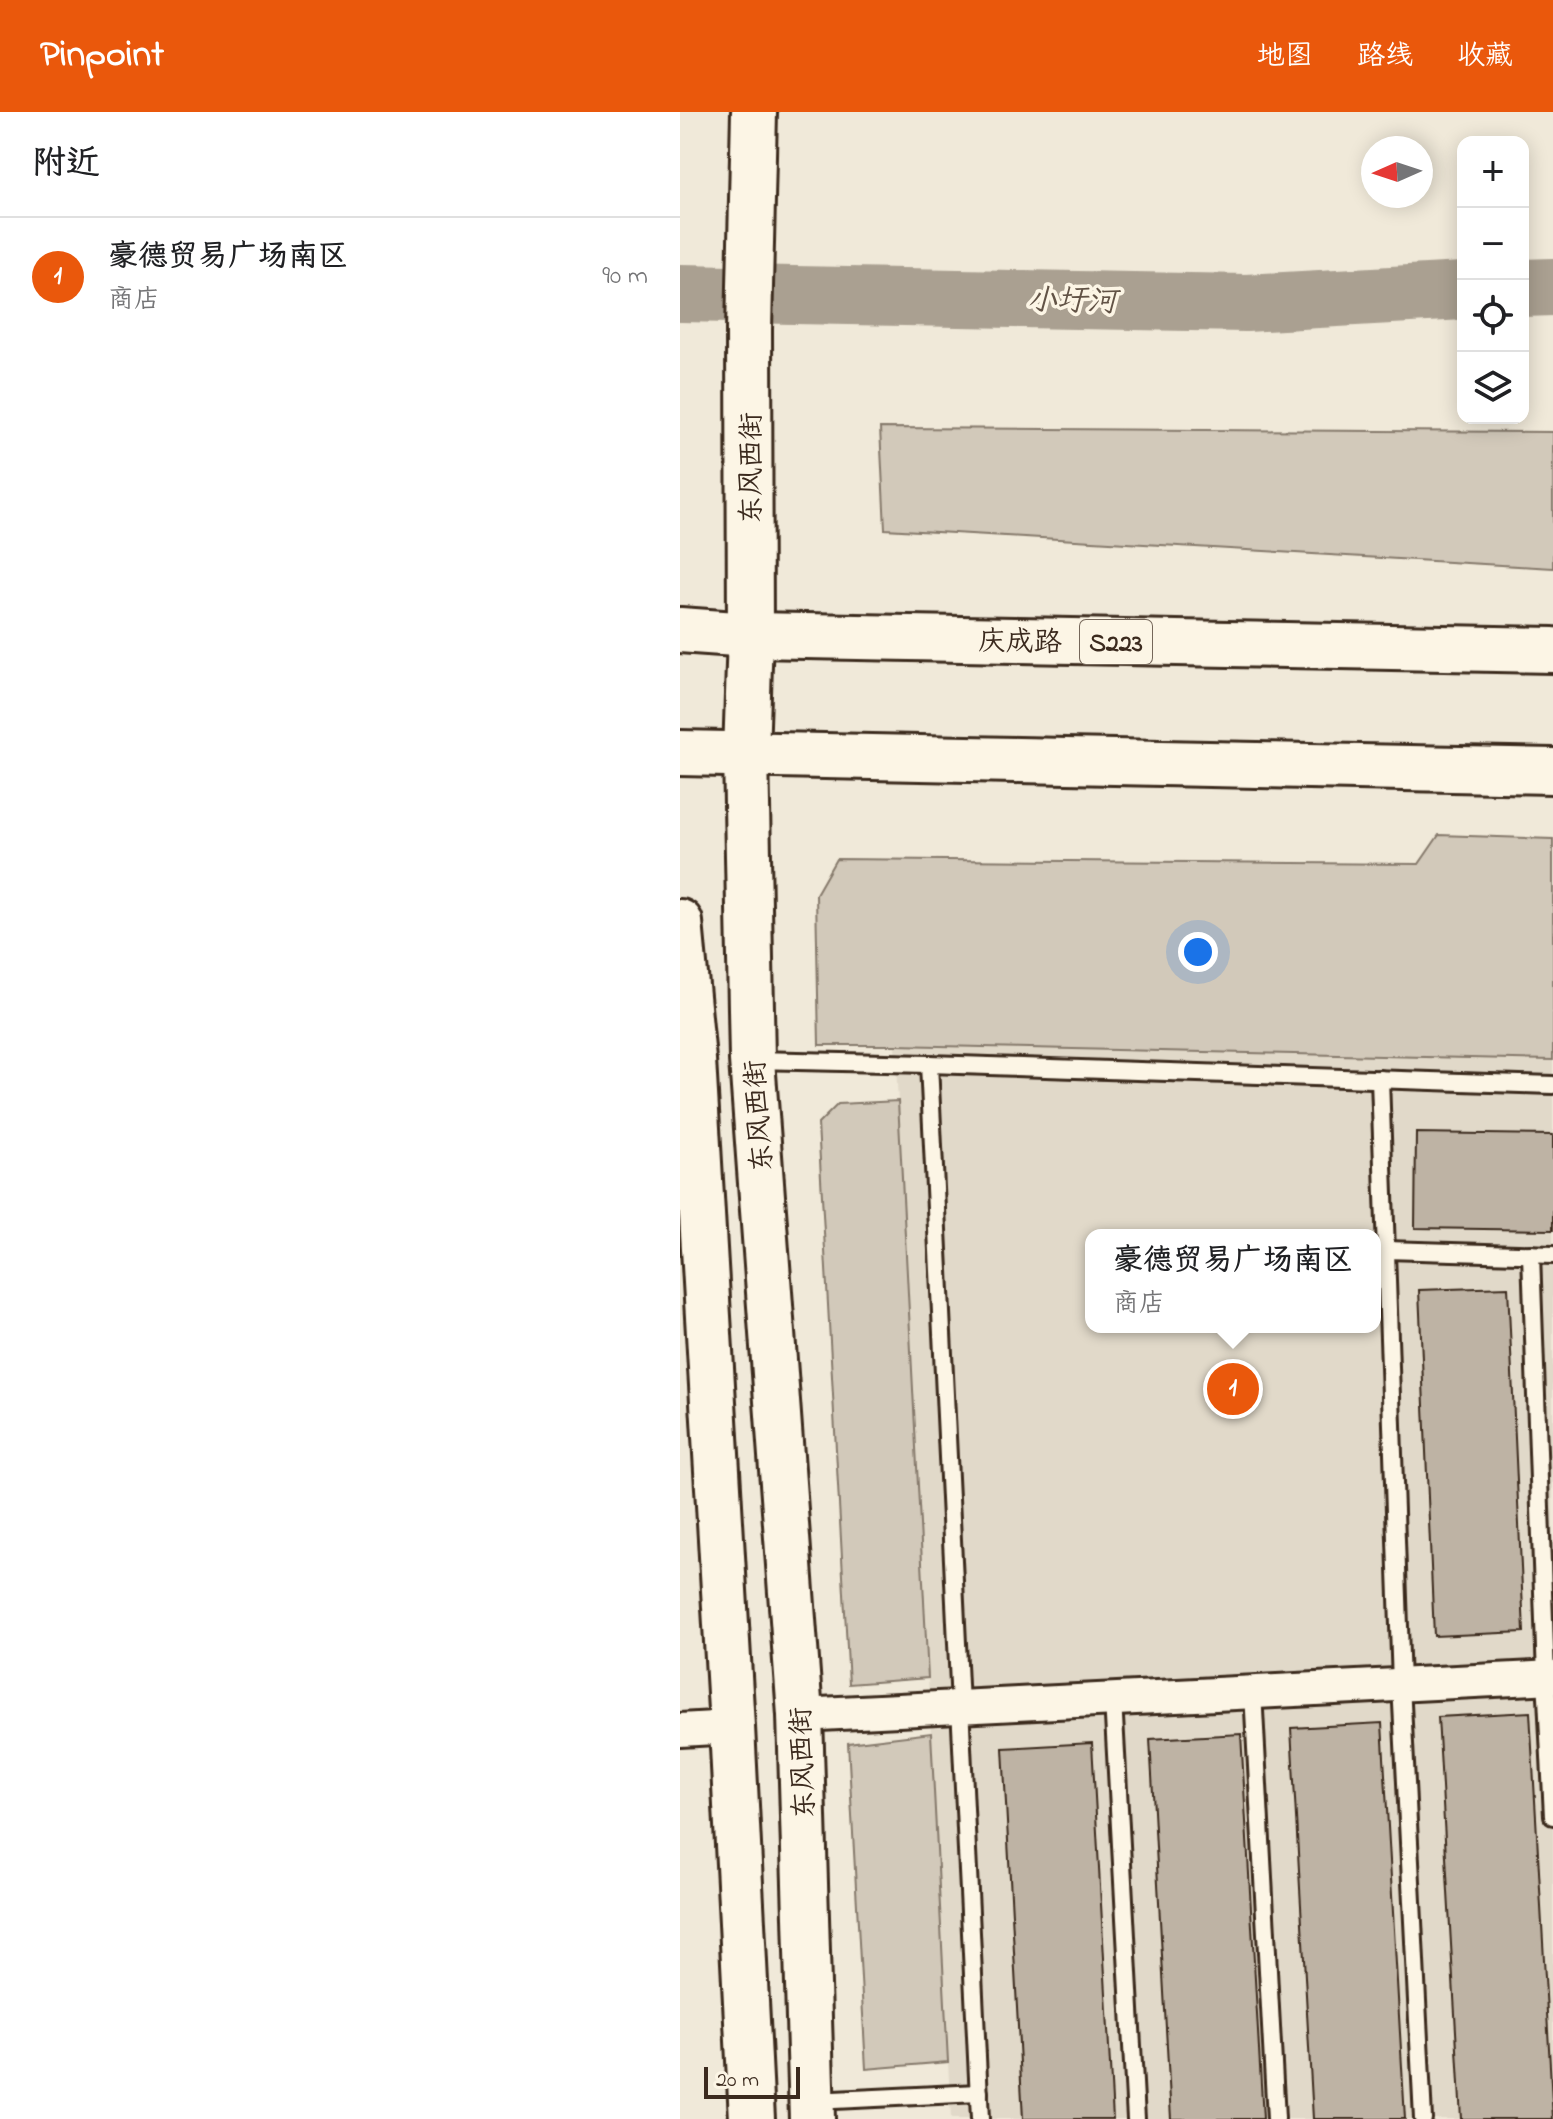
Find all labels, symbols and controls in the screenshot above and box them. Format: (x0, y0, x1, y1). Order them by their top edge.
text: Pinpoint (40, 28, 164, 84)
text: 地图 (1257, 37, 1313, 78)
text: 路线 (1357, 37, 1413, 78)
text: 收藏 (1457, 37, 1513, 78)
north arrow (1361, 136, 1433, 208)
map controls (1457, 136, 1529, 424)
button: + (1457, 136, 1529, 208)
text: 附近 (32, 140, 100, 190)
button: − (1457, 208, 1529, 280)
text: 豪德贸易广场南区 (108, 236, 348, 280)
text: 1 (54, 258, 62, 296)
text: 90 m (602, 258, 648, 296)
water label: 小圩河 (1027, 280, 1122, 326)
button: locate (1457, 280, 1529, 352)
text: 商店 (108, 282, 160, 320)
button: layers (1457, 352, 1529, 424)
street label: 东风西街 (733, 412, 774, 524)
road number: S223 (1080, 620, 1152, 664)
street label: 庆成路 (978, 622, 1062, 665)
your location (1178, 932, 1218, 972)
street label: 东风西街 (736, 1058, 785, 1173)
popup (1085, 1229, 1381, 1333)
text: 豪德贸易广场南区 (1113, 1240, 1353, 1284)
text: 商店 (1113, 1286, 1165, 1324)
pin: 1 (1207, 1359, 1259, 1419)
street label: 东风西街 (782, 1706, 827, 1820)
scale bar (704, 2063, 800, 2099)
text: 20 m (716, 2065, 759, 2097)

